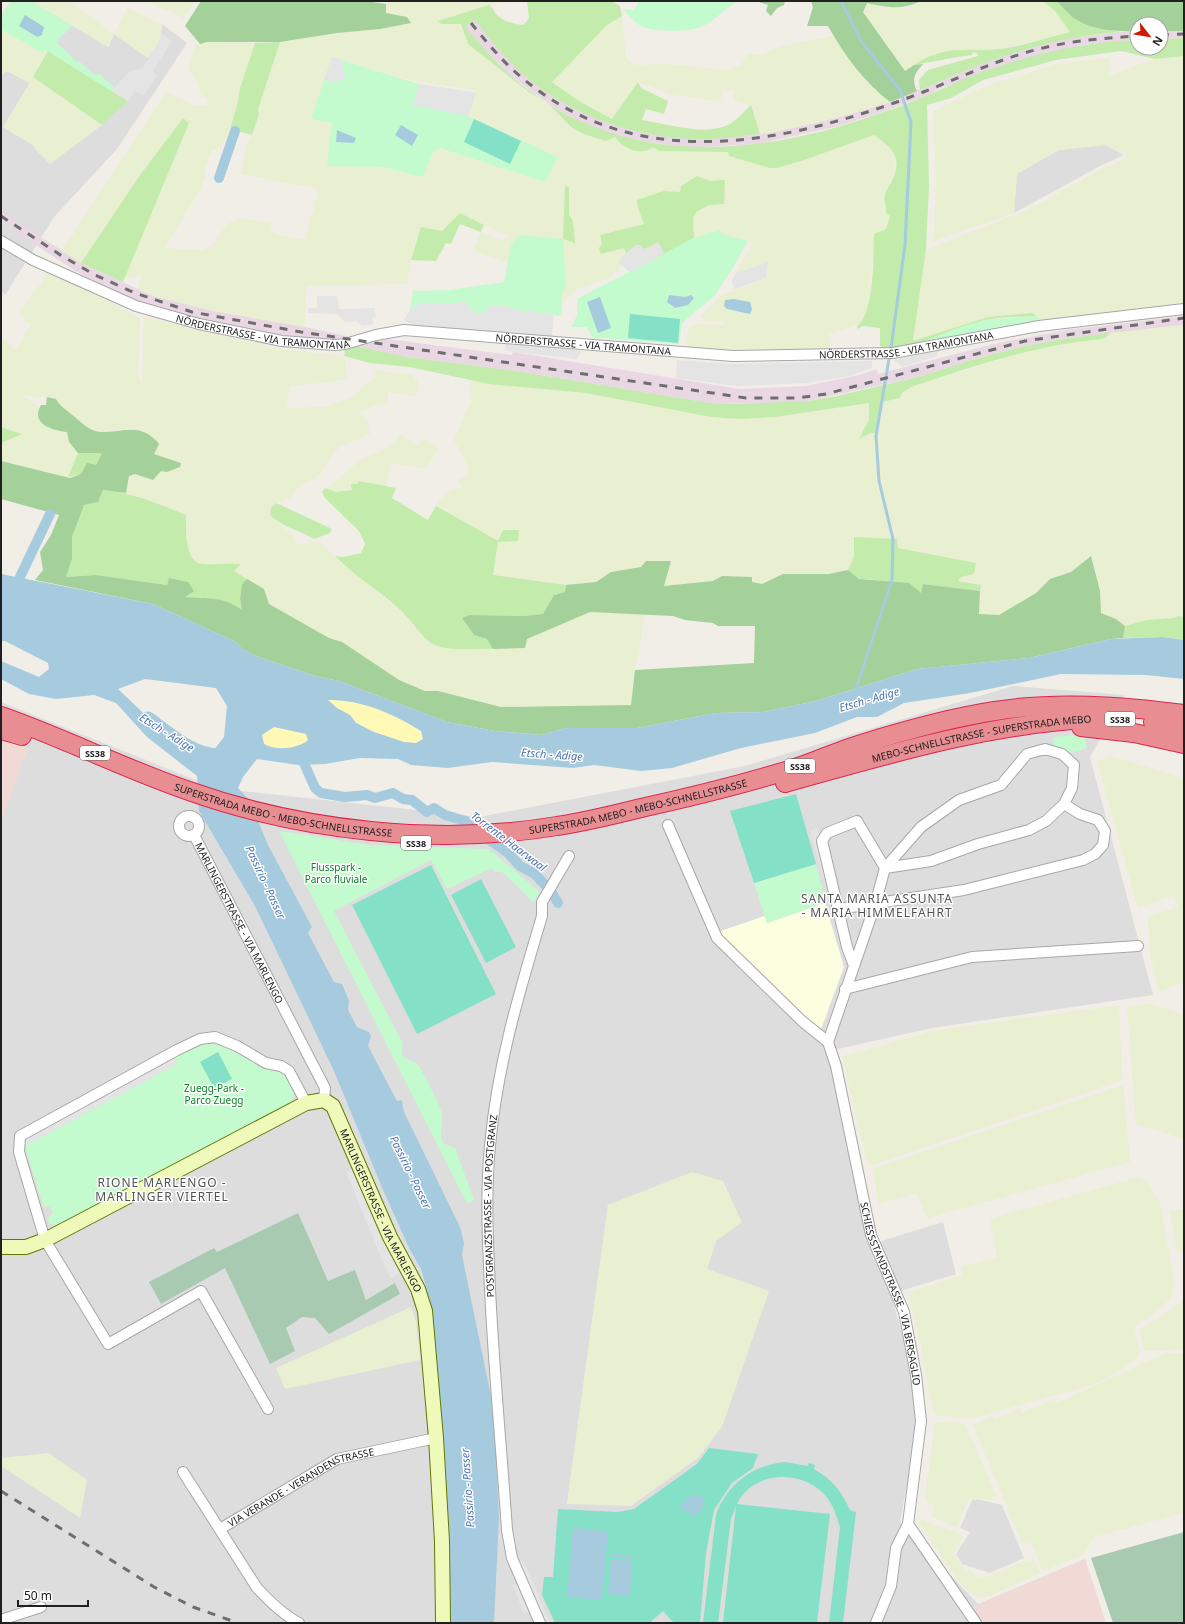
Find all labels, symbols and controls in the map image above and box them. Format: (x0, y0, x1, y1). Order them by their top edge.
north arrow (1129, 16, 1169, 56)
text: N (1149, 34, 1167, 49)
street label: NÖRDERSTRASSE - VIA TRAMONTANA (175, 311, 352, 352)
street label: NÖRDERSTRASSE - VIA TRAMONTANA (819, 328, 995, 361)
street label: NÖRDERSTRASSE - VIA TRAMONTANA (495, 330, 672, 358)
water label: Etsch - Adige (837, 683, 901, 715)
water label: Etsch - Adige (137, 709, 198, 755)
street label: MEBO-SCHNELLSTRASSE - SUPERSTRADA MEBO (870, 711, 1092, 766)
road number: SS38 (1105, 712, 1135, 726)
water label: Etsch - Adige (521, 744, 584, 764)
road number: SS38 (80, 746, 110, 760)
road number: SS38 (785, 759, 815, 773)
street label: SUPERSTRADA MEBO - MEBO-SCHNELLSTRASSE (528, 775, 749, 837)
street label: SUPERSTRADA MEBO - MEBO-SCHNELLSTRASSE (172, 779, 393, 840)
water label: Torrente Haarwaal (468, 808, 551, 875)
road number: SS38 (401, 836, 431, 850)
street label: MARLINGERSTRASSE - VIA MARLENGO (192, 840, 287, 1006)
water label: Passirio - Passer (242, 843, 290, 922)
park label: Flusspark - Parco fluviale (305, 860, 368, 886)
district label: SANTA MARIA ASSUNTA - MARIA HIMMELFAHRT (801, 890, 953, 921)
park label: Zuegg-Park - Parco Zuegg (184, 1081, 244, 1107)
street label: POSTGRANZSTRASSE - VIA POSTGRANZ (480, 1113, 501, 1298)
street label: MARLINGERSTRASSE - VIA MARLENGO (337, 1126, 426, 1295)
water label: Passirio - Passer (387, 1133, 435, 1211)
district label: RIONE MARLENGO - MARLINGER VIERTEL (95, 1174, 229, 1205)
street label: SCHIESSSTANDSTRASSE - VIA BERSAGLIO (857, 1201, 924, 1386)
street label: VIA VERANDE - VERANDENSTRASSE (225, 1444, 375, 1530)
water label: Passirio - Passer (457, 1447, 477, 1528)
scale bar (18, 1582, 88, 1608)
text: 50 m (24, 1587, 52, 1604)

